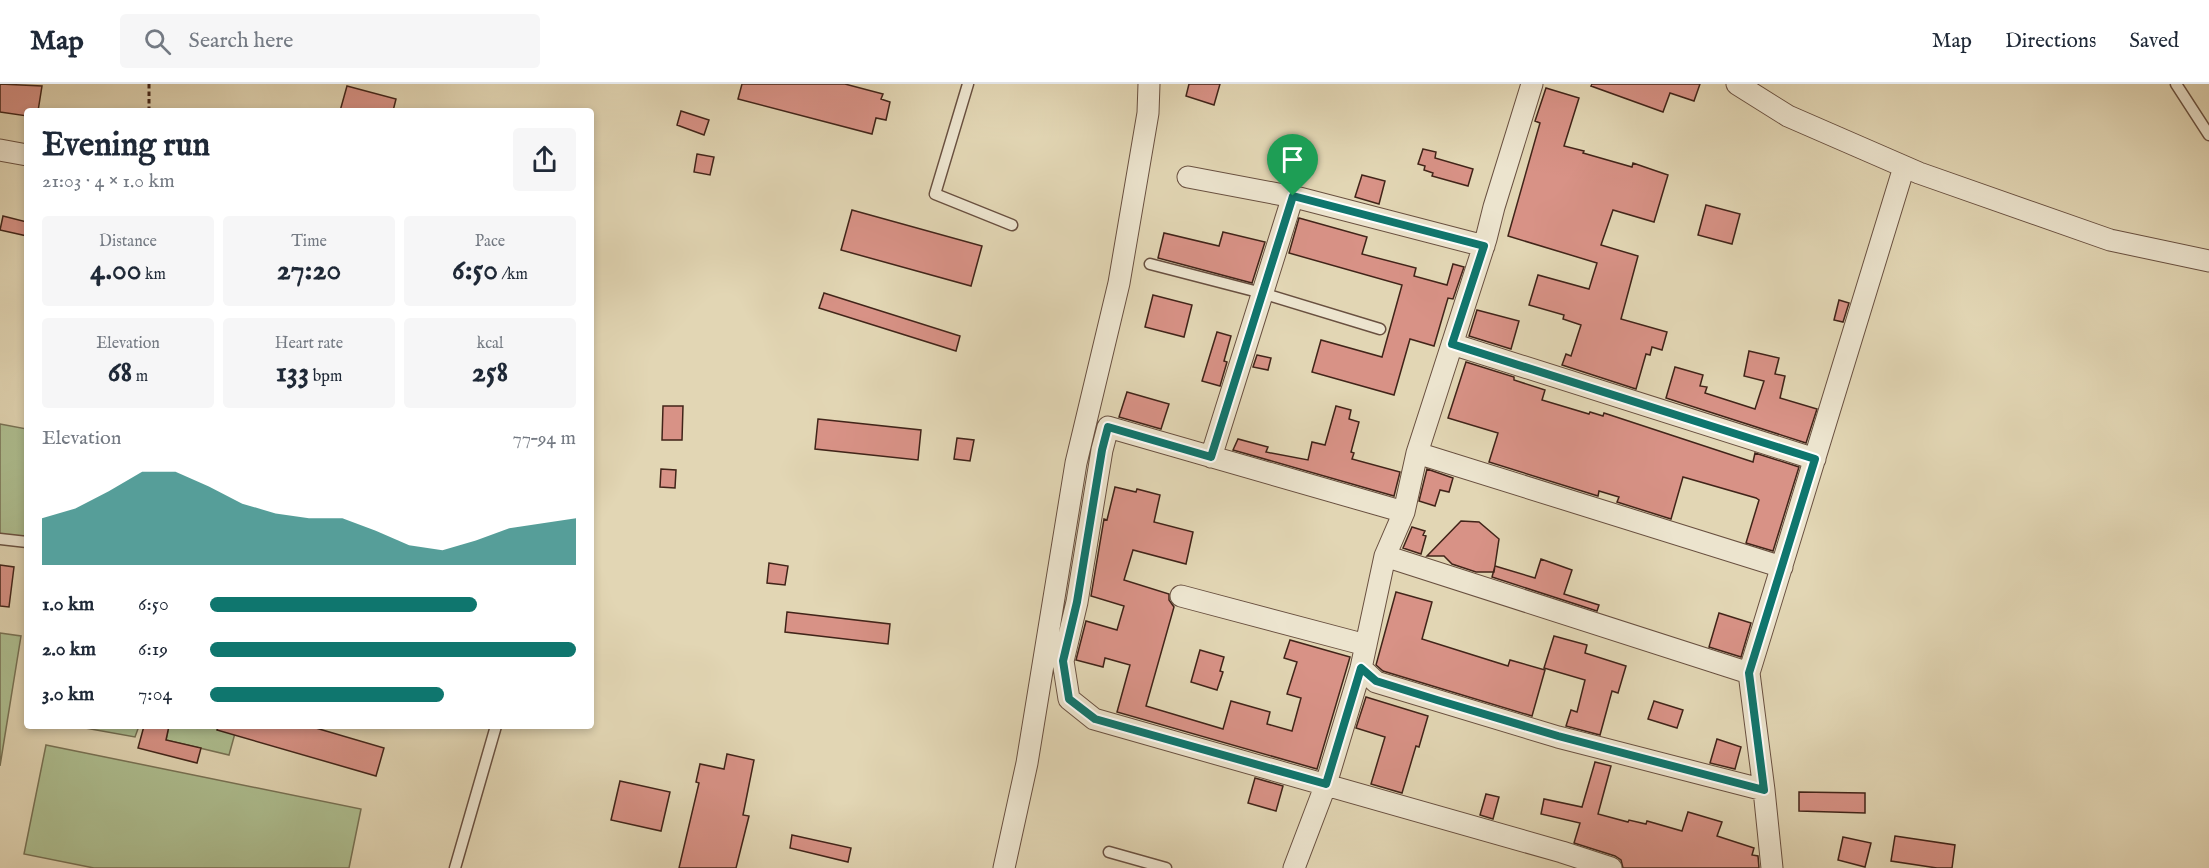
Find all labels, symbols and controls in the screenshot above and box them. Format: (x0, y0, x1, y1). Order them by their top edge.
search box (120, 14, 540, 68)
text: Map (30, 24, 84, 59)
icon: search (141, 25, 174, 58)
text: Search here (189, 27, 293, 55)
text: Map (1932, 28, 1972, 55)
text: Directions (2005, 28, 2096, 55)
text: Saved (2129, 28, 2179, 55)
text: Evening run (42, 125, 210, 167)
button: share (513, 128, 576, 191)
pin (1267, 134, 1318, 196)
icon: arrive (1276, 143, 1309, 176)
text: 21:03 · 4 × 1.0 km (42, 169, 175, 194)
text: Distance (99, 232, 157, 252)
text: Time (291, 232, 327, 252)
text: Pace (475, 232, 505, 252)
text: 4.00 (90, 252, 141, 290)
text: 27:20 (277, 252, 341, 290)
text: 6:50 (452, 252, 498, 290)
text: km (141, 265, 166, 285)
text: /km (498, 265, 528, 285)
text: Elevation (96, 334, 160, 354)
text: Heart rate (275, 334, 343, 354)
text: kcal (477, 334, 503, 354)
text: 68 (108, 354, 132, 392)
text: 133 (276, 354, 309, 392)
text: 258 (472, 354, 508, 392)
text: m (132, 367, 148, 387)
text: bpm (309, 367, 342, 387)
text: Elevation (42, 426, 121, 451)
text: 77–94 m (512, 426, 576, 451)
text: 1.0 km (42, 592, 94, 617)
text: 6:50 (138, 592, 169, 617)
text: 2.0 km (42, 637, 96, 662)
text: 6:19 (138, 637, 168, 662)
text: 3.0 km (42, 682, 94, 707)
text: 7:04 (138, 682, 172, 707)

